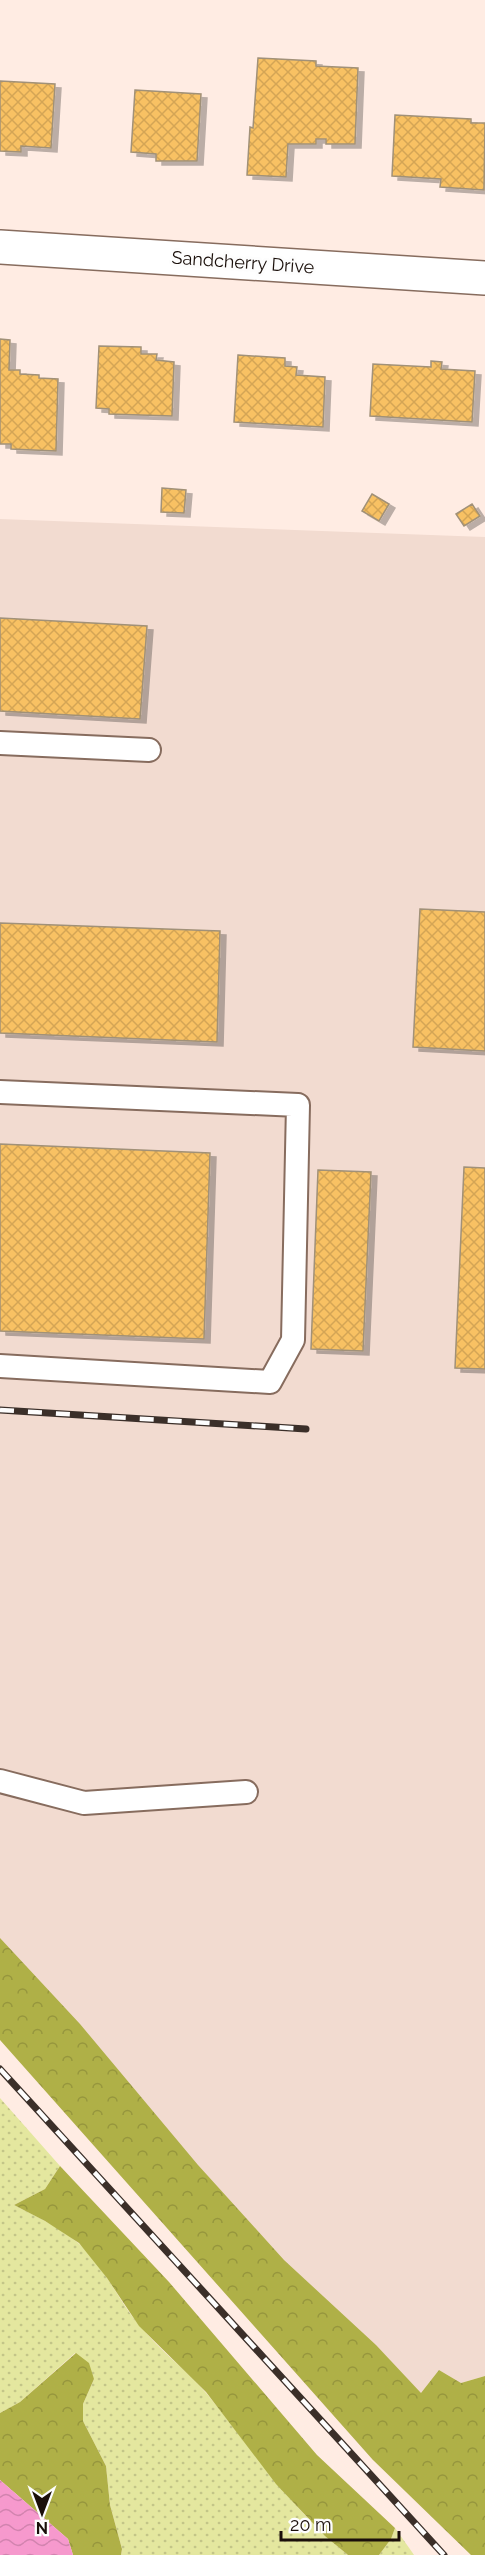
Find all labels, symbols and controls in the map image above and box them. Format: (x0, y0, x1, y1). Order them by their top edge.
street label: Sandcherry Drive (171, 247, 315, 277)
north arrow (12, 2483, 72, 2543)
scale bar (281, 2504, 400, 2542)
text: 20 m (290, 2514, 332, 2535)
text: N (36, 2518, 48, 2537)

